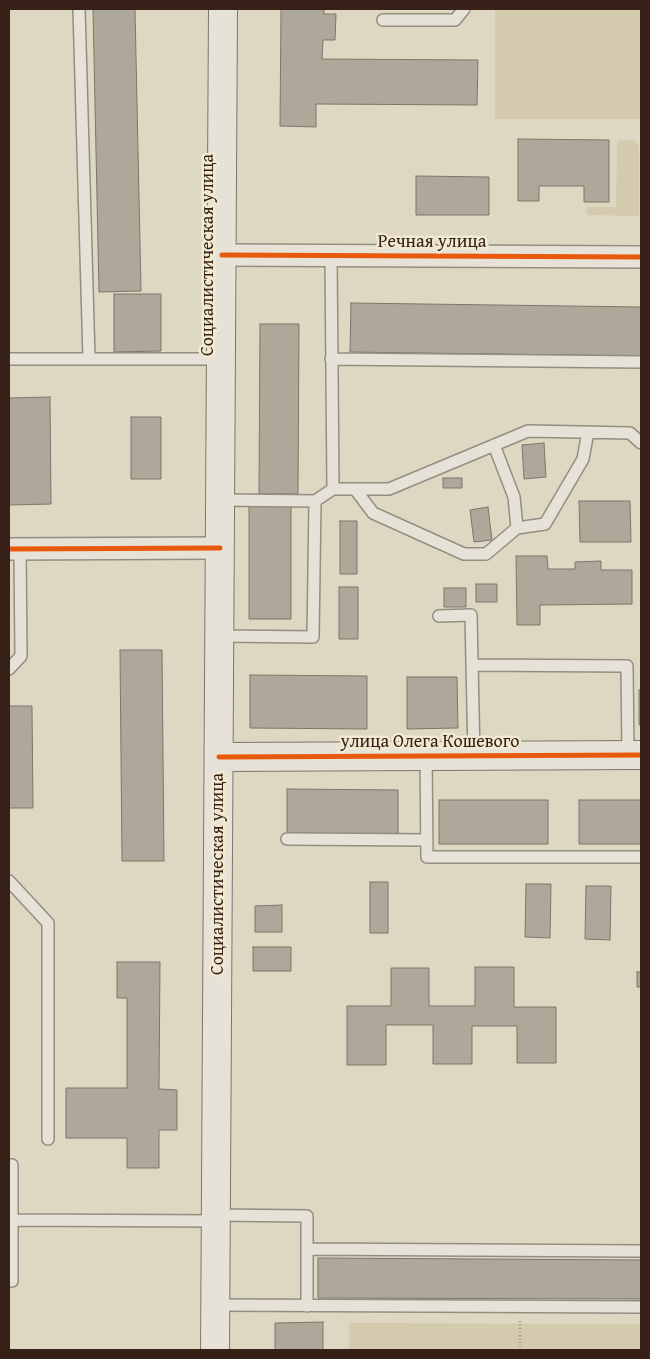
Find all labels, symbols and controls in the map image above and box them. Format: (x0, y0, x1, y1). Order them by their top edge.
street label: Социалистическая улица (197, 154, 219, 356)
street label: Речная улица (378, 231, 486, 253)
street label: улица Олега Кошевого (340, 731, 520, 753)
street label: Социалистическая улица (207, 773, 229, 975)

